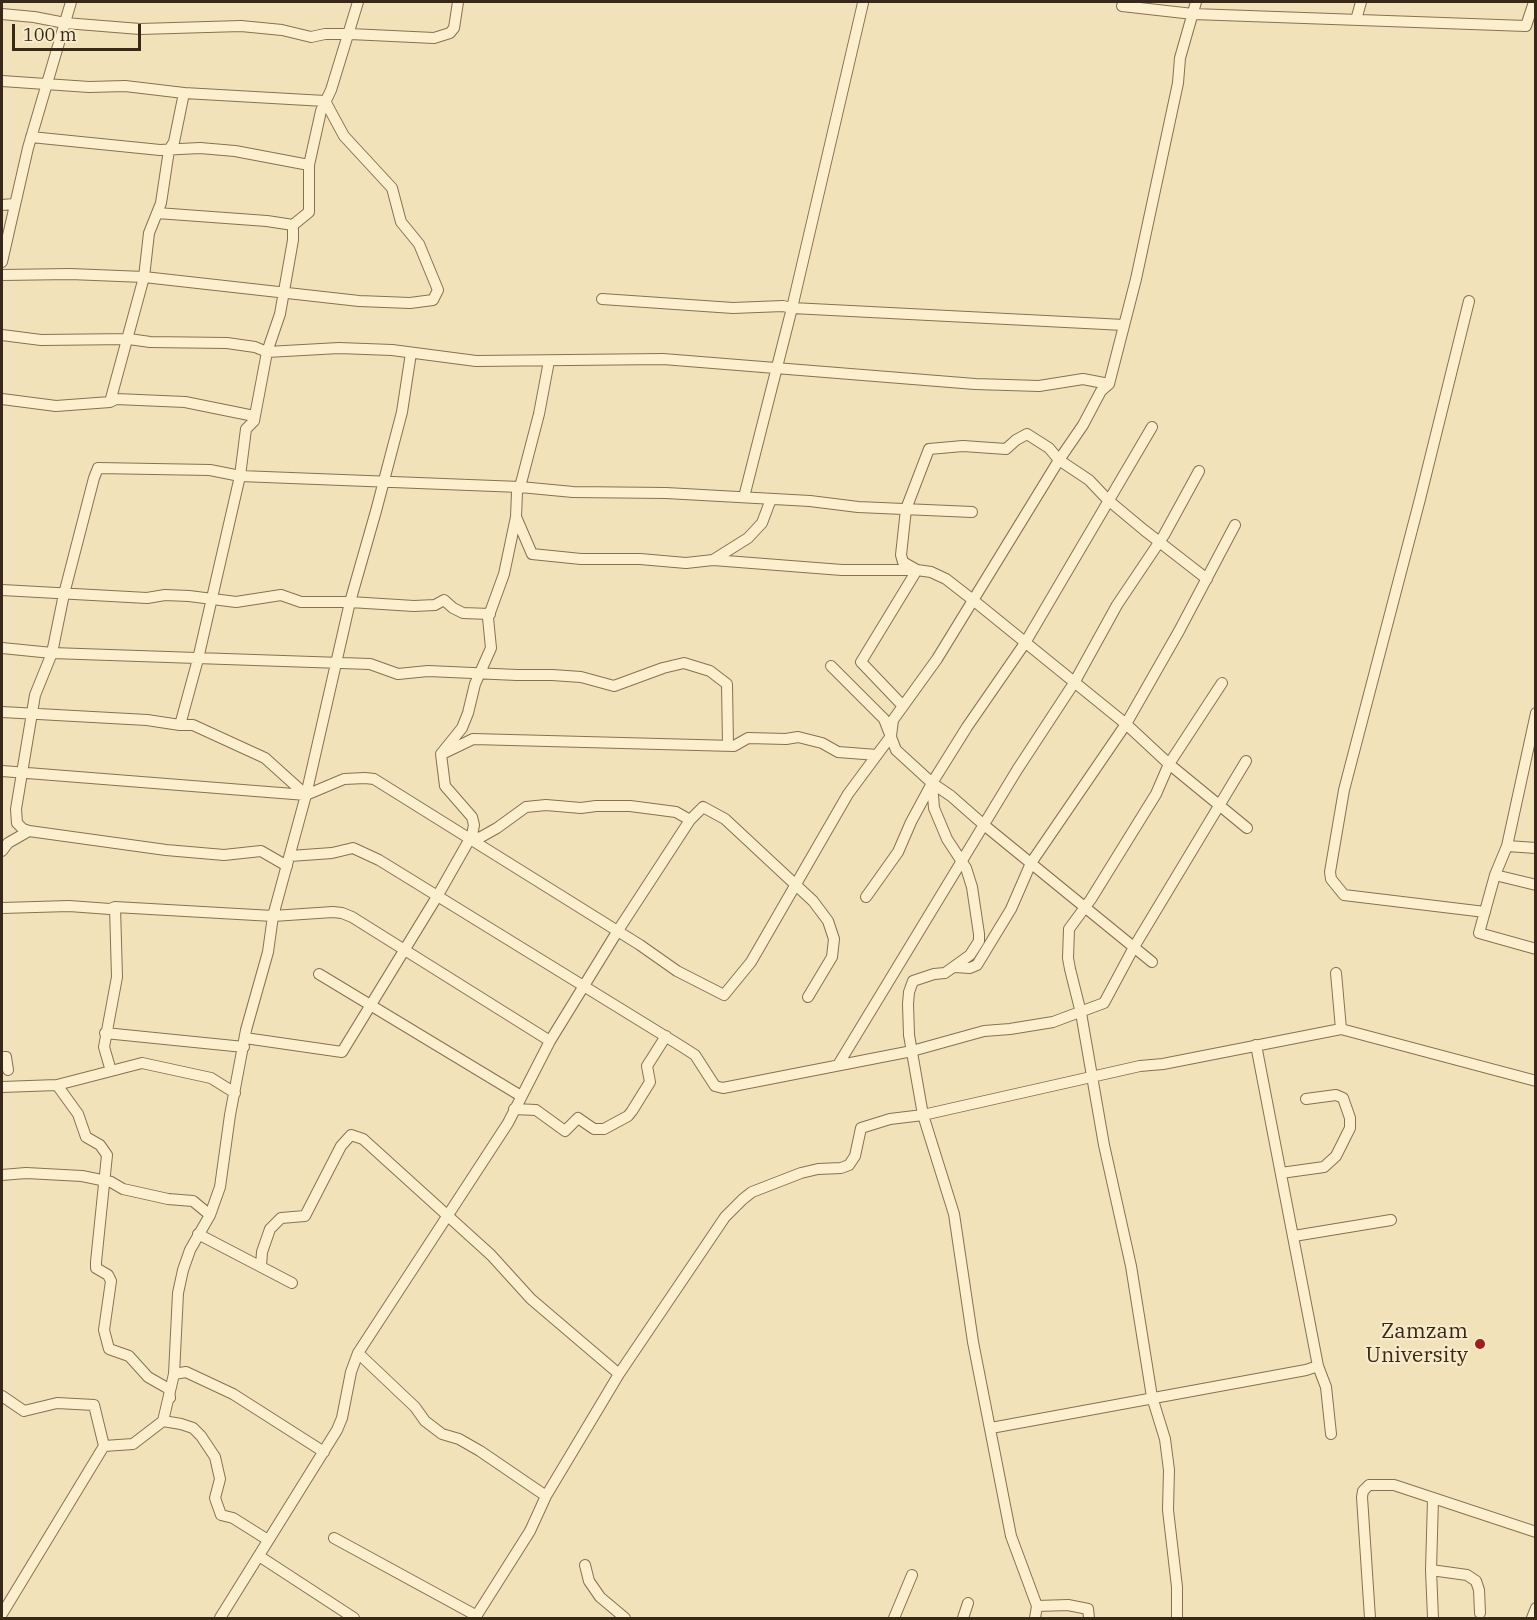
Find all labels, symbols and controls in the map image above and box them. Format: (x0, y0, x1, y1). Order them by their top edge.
scale bar (15, 12, 144, 50)
text: 100 m (23, 23, 77, 46)
place label: Zamzam University (1365, 1319, 1468, 1369)
marker: Zamzam University (1473, 1337, 1487, 1351)

